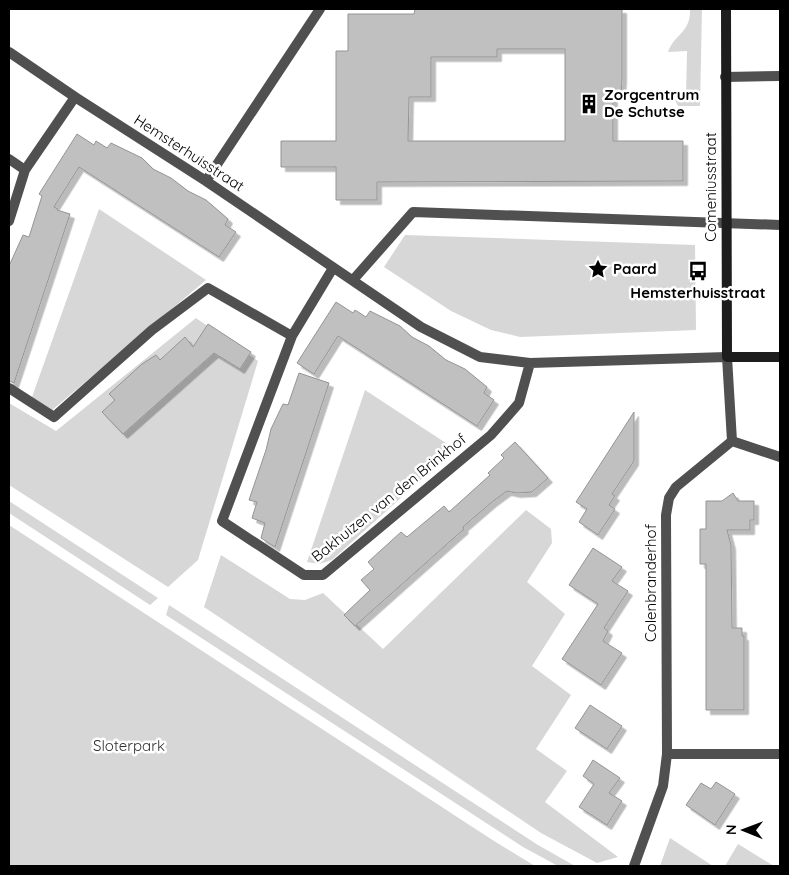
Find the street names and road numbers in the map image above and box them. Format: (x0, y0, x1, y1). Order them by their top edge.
street label: Hemsterhuisstraat (131, 110, 248, 195)
street label: Comeniusstraat (701, 132, 720, 242)
street label: Bakhuizen van den Brinkhof (307, 429, 470, 566)
street label: Colenbranderhof (641, 523, 660, 642)

